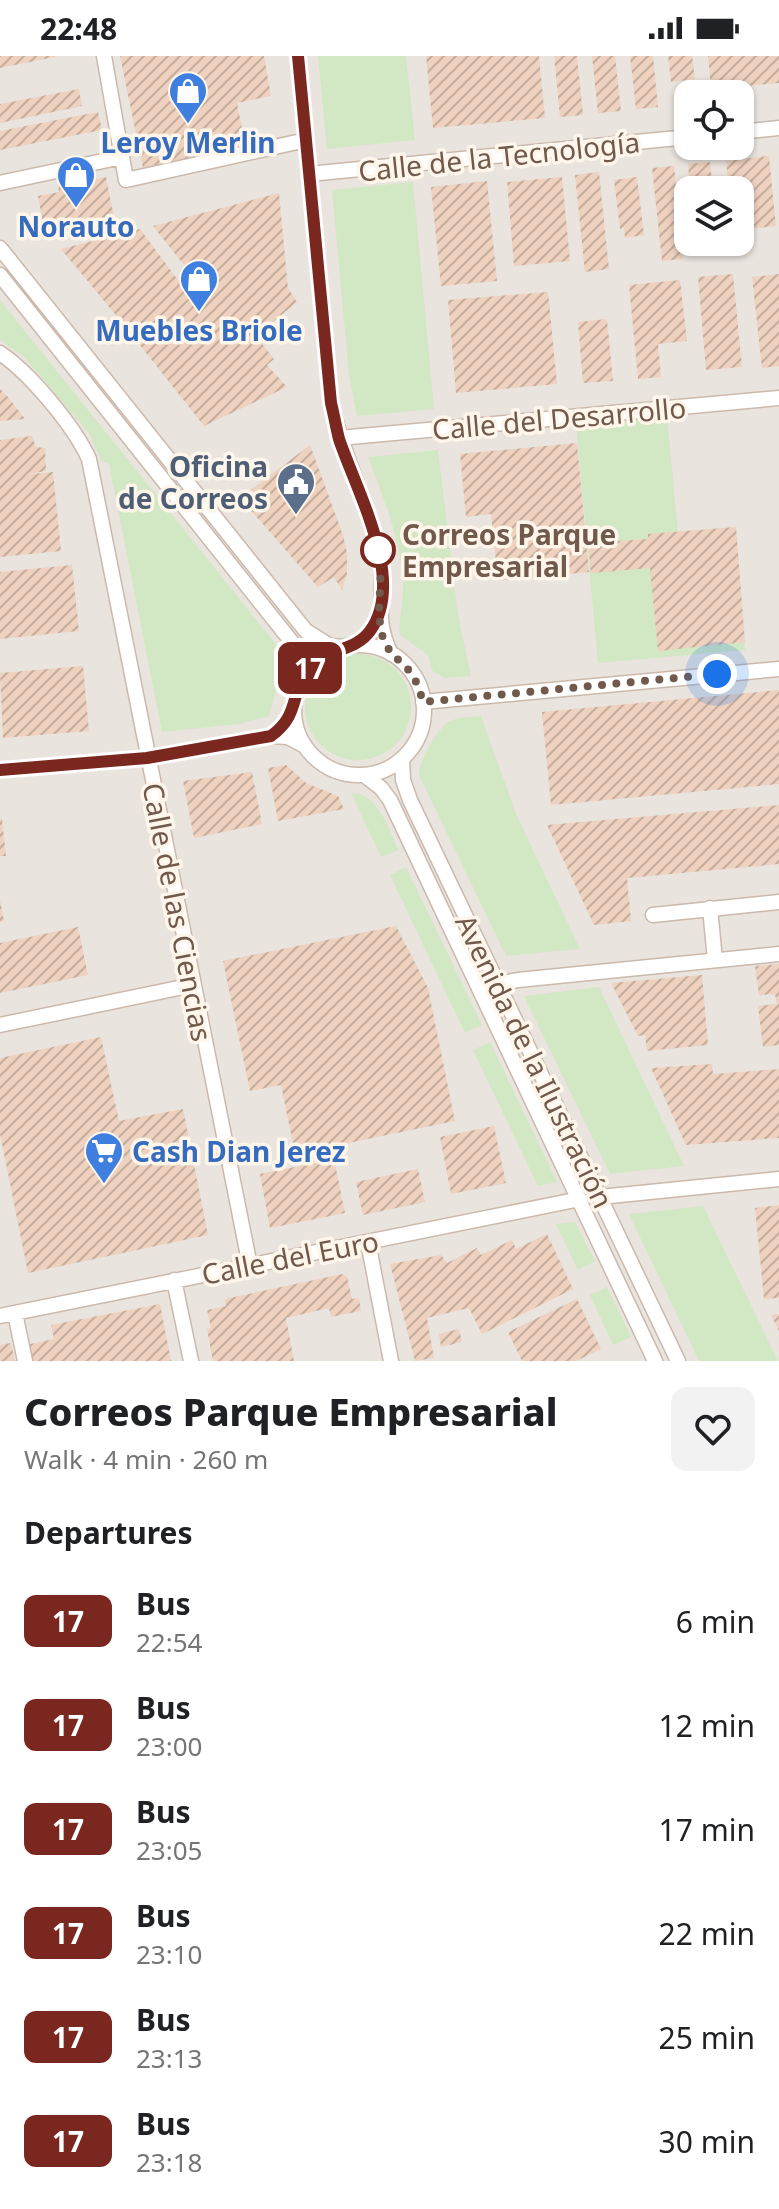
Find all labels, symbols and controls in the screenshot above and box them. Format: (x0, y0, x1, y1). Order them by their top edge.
text: 22:48 (40, 8, 117, 49)
shop icon: Leroy Merlin (167, 70, 209, 125)
map controls (674, 80, 754, 256)
button: locate (674, 80, 754, 160)
street label: Calle de la Tecnología (356, 122, 642, 190)
place label: Leroy Merlin (100, 123, 276, 161)
shop icon: Norauto (55, 154, 97, 209)
button: layers (674, 176, 754, 256)
place label: Norauto (18, 207, 134, 245)
shop icon: Muebles Briole (178, 258, 220, 313)
place label: Muebles Briole (95, 311, 303, 349)
street label: Calle del Desarrollo (430, 388, 688, 448)
place label: Oficina de Correos (118, 447, 268, 517)
public building icon: Oficina de Correos (275, 461, 317, 516)
place label: Correos Parque Empresarial (402, 515, 616, 585)
marker: Correos Parque Empresarial (361, 533, 395, 567)
line badge: 17 (274, 642, 346, 694)
text: 17 (294, 649, 326, 687)
your location (697, 654, 737, 694)
street label: Calle de las Ciencias (134, 779, 222, 1045)
street label: Avenida de la Ilustración (447, 908, 623, 1214)
supermarket icon: Cash Dian Jerez (83, 1130, 125, 1185)
place label: Cash Dian Jerez (132, 1132, 346, 1170)
street label: Calle del Euro (198, 1221, 382, 1293)
text: Correos Parque Empresarial (24, 1385, 557, 1437)
button: heart (671, 1387, 755, 1471)
text: Walk · 4 min · 260 m (24, 1441, 268, 1477)
text: Departures (24, 1512, 193, 1553)
text: Bus (136, 1583, 191, 1624)
text: 6 min (676, 1601, 755, 1642)
text: 17 (52, 1602, 84, 1640)
text: 22:54 (136, 1624, 202, 1660)
text: Bus (136, 1687, 191, 1728)
text: 12 min (659, 1705, 755, 1746)
text: 17 (52, 1706, 84, 1744)
text: 23:00 (136, 1728, 202, 1764)
text: Bus (136, 1791, 191, 1832)
text: 17 min (659, 1809, 755, 1850)
text: 17 (52, 1810, 84, 1848)
text: 23:05 (136, 1832, 202, 1868)
text: Bus (136, 1895, 191, 1936)
text: 22 min (659, 1913, 755, 1954)
text: 17 (52, 1914, 84, 1952)
text: 23:10 (136, 1936, 202, 1972)
text: Bus (136, 1999, 191, 2040)
text: 25 min (659, 2017, 755, 2058)
text: 17 (52, 2018, 84, 2056)
text: 23:13 (136, 2040, 202, 2076)
text: Bus (136, 2103, 191, 2144)
text: 30 min (659, 2121, 755, 2162)
text: 17 (52, 2122, 84, 2160)
text: 23:18 (136, 2144, 202, 2180)

